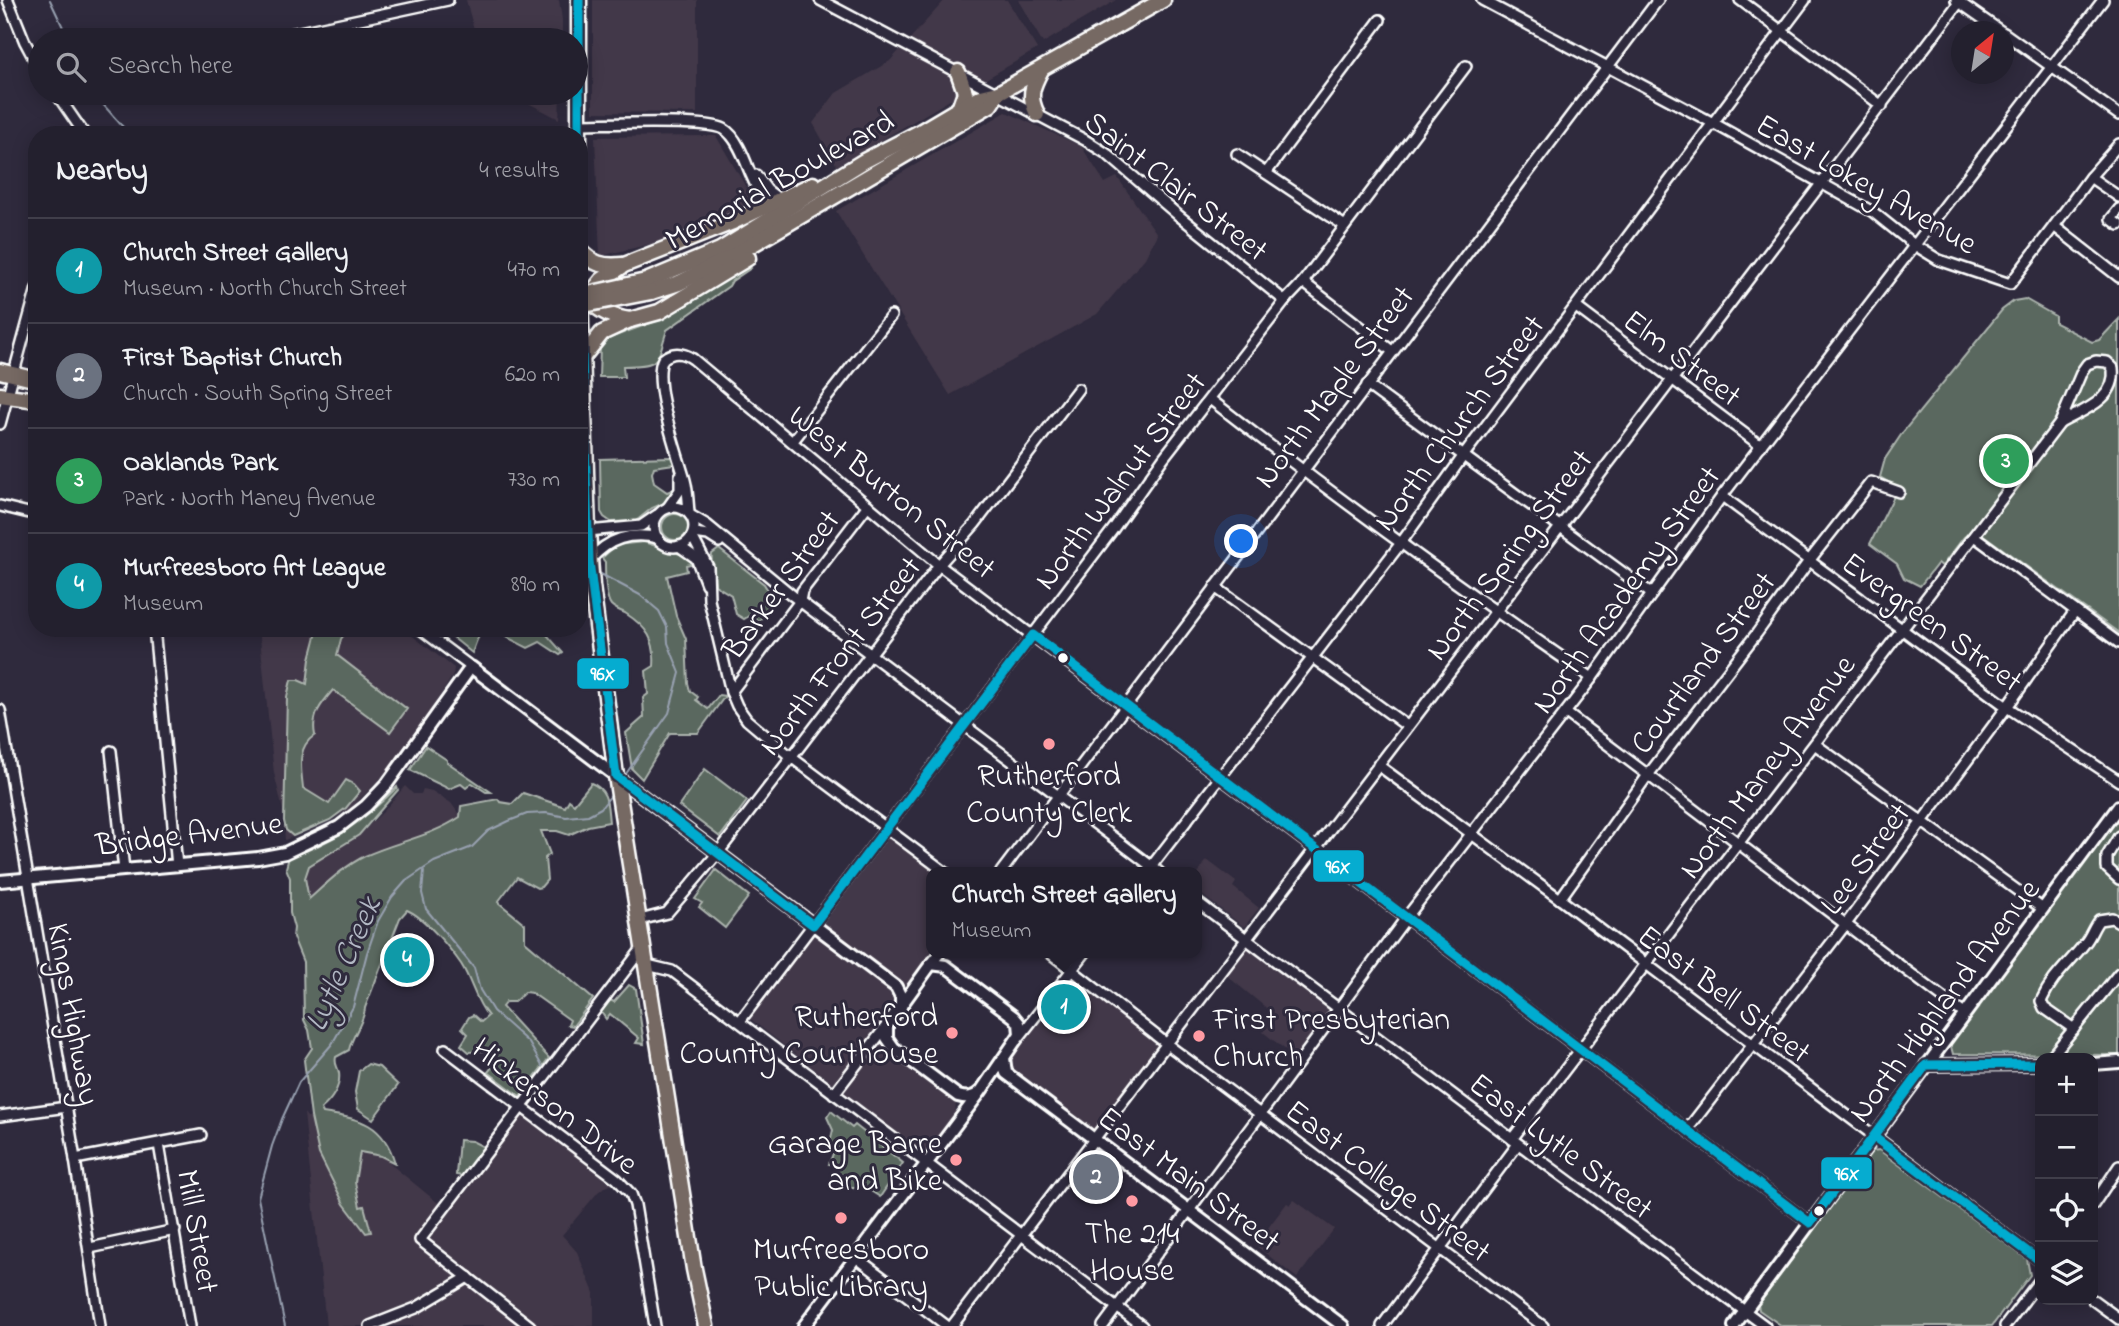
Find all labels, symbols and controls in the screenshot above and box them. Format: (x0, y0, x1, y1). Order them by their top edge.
north arrow (1951, 21, 2014, 84)
search box (28, 28, 588, 105)
icon: search (52, 48, 90, 86)
text: Search here (108, 48, 233, 86)
street label: Memorial Boulevard (658, 100, 904, 264)
street label: Saint Clair Street (1073, 101, 1277, 275)
street label: East Lokey Avenue (1746, 103, 1985, 269)
text: Nearby (56, 150, 148, 194)
text: 4 results (479, 155, 560, 188)
text: Church Street Gallery (123, 235, 348, 273)
text: 1 (75, 254, 83, 287)
text: 470 m (508, 254, 560, 287)
text: Museum · North Church Street (123, 273, 407, 306)
street label: North Maple Street (1244, 276, 1428, 500)
street label: Elm Street (1612, 299, 1750, 420)
street label: North Church Street (1363, 306, 1558, 542)
text: First Baptist Church (123, 340, 342, 378)
text: 2 (73, 359, 85, 392)
text: 620 m (505, 359, 560, 392)
street label: North Walnut Street (1024, 363, 1220, 601)
text: Church · South Spring Street (123, 378, 392, 411)
street label: West Burton Street (777, 395, 1005, 593)
pin: 3 (1983, 435, 2029, 487)
street label: North Spring Street (1415, 440, 1606, 672)
text: Oaklands Park (123, 445, 278, 483)
street label: North Academy Street (1522, 457, 1734, 725)
text: 3 (74, 464, 84, 497)
text: 730 m (507, 464, 560, 497)
text: Park · North Maney Avenue (123, 483, 375, 516)
street label: Barker Street (712, 501, 854, 672)
your location (1224, 524, 1258, 558)
street label: Evergreen Street (1830, 542, 2032, 706)
street label: North Front Street (749, 547, 935, 767)
text: Murfreesboro Art League (123, 550, 386, 588)
street label: Courtland Street (1620, 563, 1789, 765)
text: 4 (74, 569, 84, 602)
text: 890 m (511, 569, 560, 602)
text: Museum (123, 588, 203, 621)
street label: North Maney Avenue (1669, 645, 1869, 890)
unlabelled marker (1056, 651, 1070, 665)
line badge: 96X (576, 657, 630, 690)
text: 96X (589, 662, 616, 689)
marker: Rutherford County Clerk (1041, 736, 1057, 752)
place label: Rutherford County Clerk (966, 754, 1133, 838)
street label: Lee Street (1810, 794, 1924, 926)
street label: Bridge Avenue (92, 802, 286, 871)
line badge: 96X (1312, 849, 1365, 883)
text: 96X (1324, 855, 1351, 882)
popup (926, 867, 1202, 958)
street label: North Highland Avenue (1838, 870, 2054, 1134)
text: Church Street Gallery (951, 877, 1177, 915)
water label: Lytle Creek (294, 888, 396, 1040)
text: Museum (951, 915, 1031, 948)
street label: East Bell Street (1626, 915, 1820, 1077)
street label: Kings Highway (32, 920, 111, 1110)
pin: 4 (384, 934, 430, 986)
pin: 1 (1041, 981, 1087, 1033)
place label: Rutherford County Courthouse (680, 995, 939, 1079)
place label: First Presbyterian Church (1212, 998, 1450, 1082)
marker: Rutherford County Courthouse (944, 1025, 960, 1041)
street label: Hickerson Drive (460, 1028, 648, 1188)
marker: First Presbyterian Church (1191, 1028, 1207, 1044)
map controls (2035, 1053, 2098, 1305)
button: + (2035, 1053, 2098, 1116)
street label: East Lytle Street (1458, 1063, 1662, 1233)
street label: East College Street (1274, 1090, 1500, 1276)
street label: East Main Street (1086, 1096, 1290, 1265)
button: − (2035, 1116, 2098, 1179)
place label: Garage Barre and Bike (768, 1122, 943, 1206)
pin: 2 (1073, 1151, 1119, 1203)
marker: Garage Barre and Bike (948, 1152, 964, 1168)
line badge: 96X (1820, 1156, 1873, 1190)
text: 96X (1833, 1162, 1860, 1189)
street label: Mill Street (162, 1166, 230, 1297)
button: locate (2035, 1179, 2098, 1242)
marker: The 214 House (1124, 1193, 1140, 1209)
unlabelled marker (1812, 1204, 1826, 1218)
marker: Murfreesboro Public Library (833, 1210, 849, 1226)
place label: The 214 House (1084, 1212, 1180, 1296)
place label: Murfreesboro Public Library (753, 1228, 929, 1312)
button: layers (2035, 1242, 2098, 1305)

